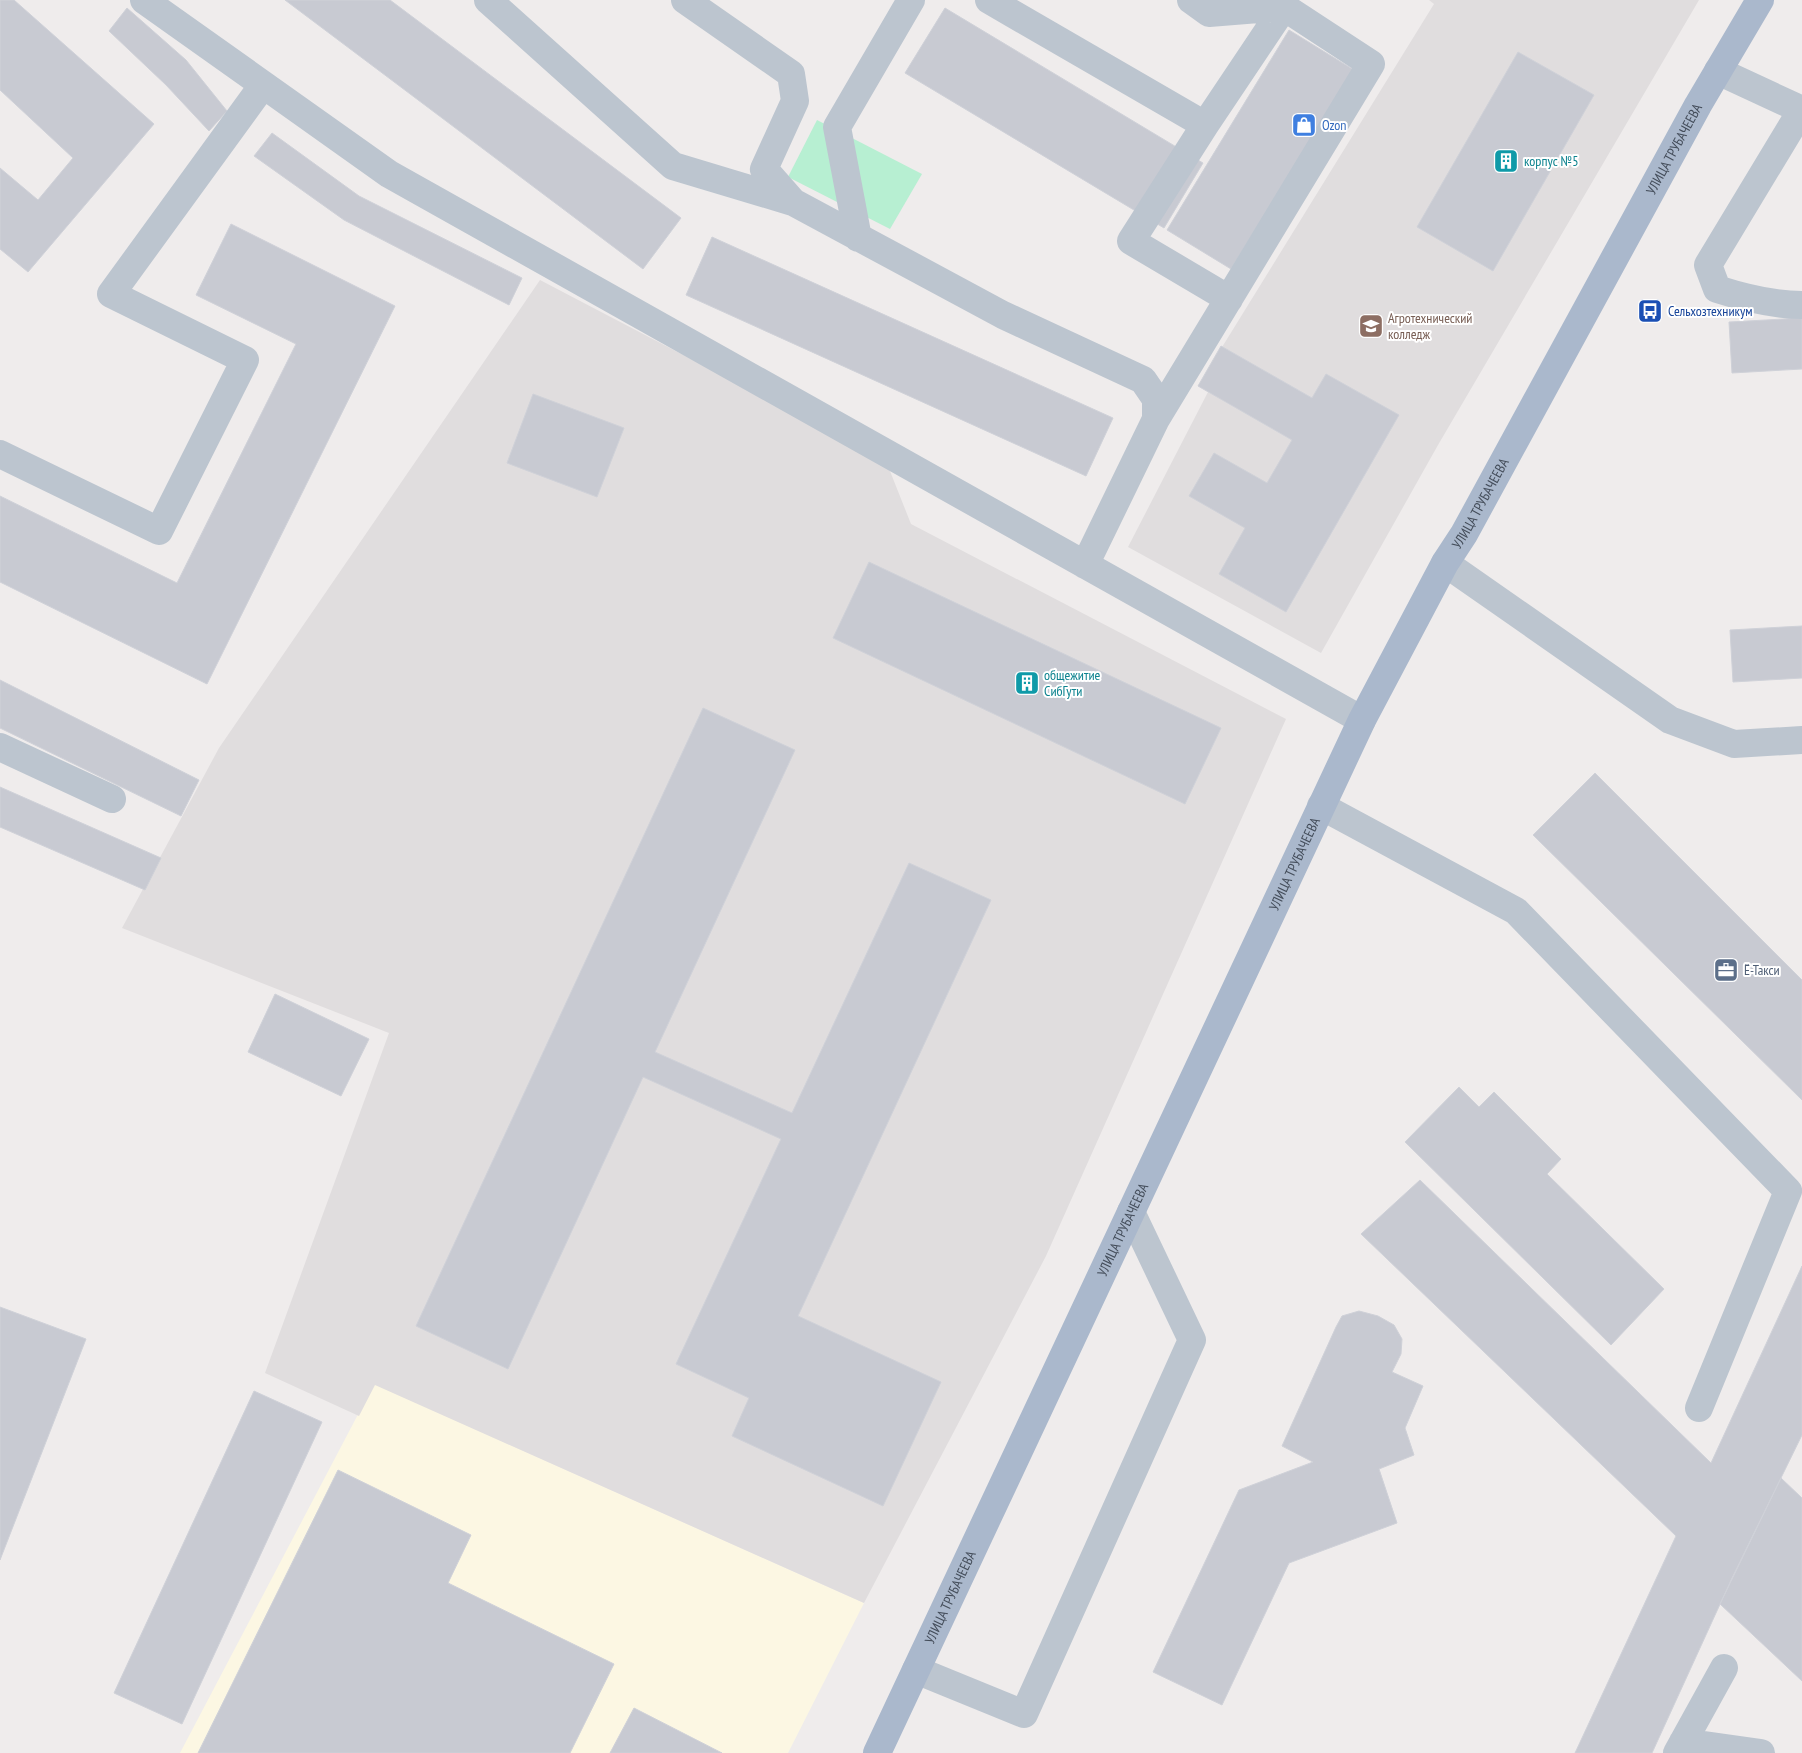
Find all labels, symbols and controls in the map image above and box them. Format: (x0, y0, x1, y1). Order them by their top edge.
street label: УЛИЦА ТРУБАЧЕЕВА (1642, 100, 1706, 198)
shop icon: Ozon (1291, 112, 1317, 138)
place label: Ozon (1322, 116, 1347, 134)
building icon: корпус №5 (1493, 148, 1519, 174)
place label: корпус №5 (1524, 152, 1578, 170)
bus stop icon: Сельхозтехникум (1637, 298, 1663, 324)
place label: Сельхозтехникум (1668, 302, 1753, 320)
place label: Агротехнический колледж (1388, 309, 1473, 343)
school or university icon: Агротехнический колледж (1358, 313, 1384, 339)
street label: УЛИЦА ТРУБАЧЕЕВА (1448, 455, 1513, 552)
place label: общежитие СибГути (1044, 666, 1101, 700)
building icon: общежитие СибГути (1014, 670, 1040, 696)
street label: УЛИЦА ТРУБАЧЕЕВА (1265, 814, 1324, 914)
office icon: Ё-Такси (1713, 957, 1739, 983)
place label: Ё-Такси (1744, 961, 1780, 979)
street label: УЛИЦА ТРУБАЧЕЕВА (1093, 1180, 1152, 1279)
street label: УЛИЦА ТРУБАЧЕЕВА (921, 1548, 980, 1647)

